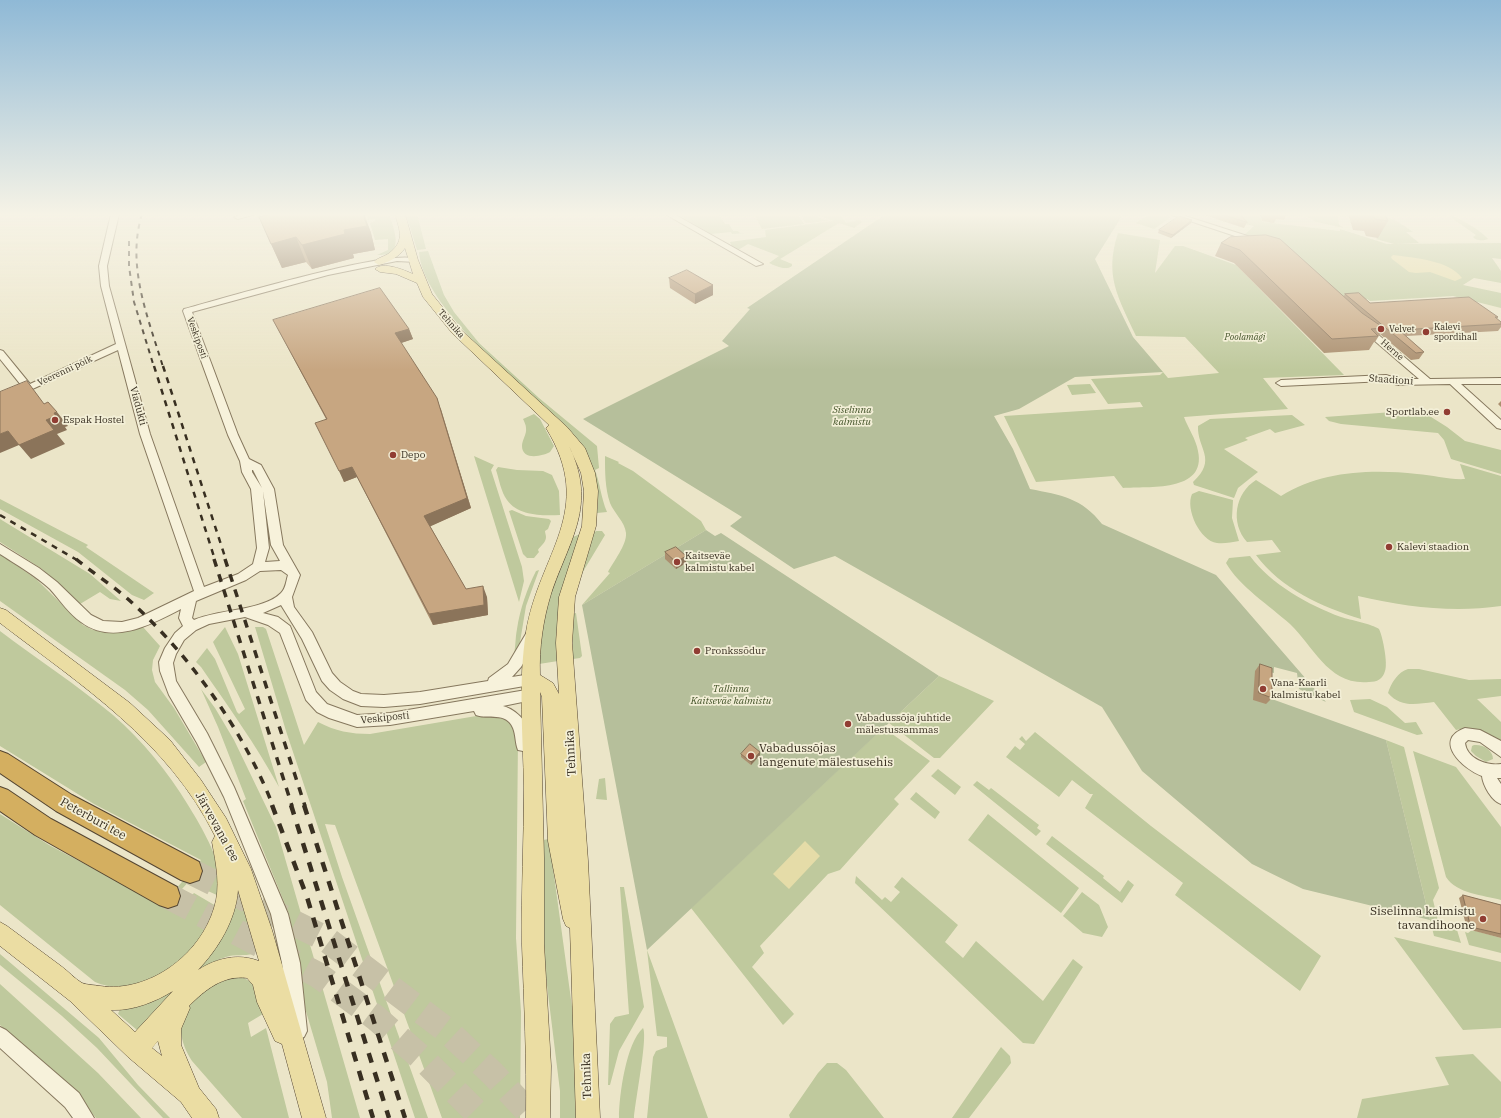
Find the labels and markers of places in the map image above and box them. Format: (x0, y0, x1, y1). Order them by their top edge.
place label: Kalevi spordihall (1434, 322, 1477, 343)
marker: Velvet (1376, 324, 1386, 334)
place label: Velvet (1389, 324, 1415, 334)
marker: Kalevi spordihall (1421, 327, 1431, 337)
place label: Sportlab.ee (1386, 406, 1439, 418)
marker: Sportlab.ee (1442, 407, 1452, 417)
place label: Espak Hostel (63, 414, 124, 426)
marker: Espak Hostel (50, 415, 60, 425)
place label: Depo (401, 449, 425, 461)
marker: Depo (388, 450, 398, 460)
place label: Kalevi staadion (1397, 541, 1469, 553)
marker: Kalevi staadion (1384, 542, 1394, 552)
place label: Kaitseväe kalmistu kabel (685, 550, 754, 574)
marker: Kaitseväe kalmistu kabel (672, 557, 682, 567)
place label: Pronkssõdur (705, 645, 766, 657)
marker: Pronkssõdur (692, 646, 702, 656)
place label: Vana-Kaarli kalmistu kabel (1271, 677, 1340, 700)
marker: Vana-Kaarli kalmistu kabel (1258, 684, 1268, 694)
place label: Vabadussõja juhtide mälestussammas (856, 712, 951, 736)
marker: Vabadussõja juhtide mälestussammas (843, 719, 853, 729)
place label: Vabadussõjas langenute mälestusehis (759, 742, 893, 770)
marker: Vabadussõjas langenute mälestusehis (746, 751, 756, 761)
place label: Siselinna kalmistu tavandihoone (1370, 905, 1475, 933)
marker: Siselinna kalmistu tavandihoone (1478, 914, 1488, 924)

